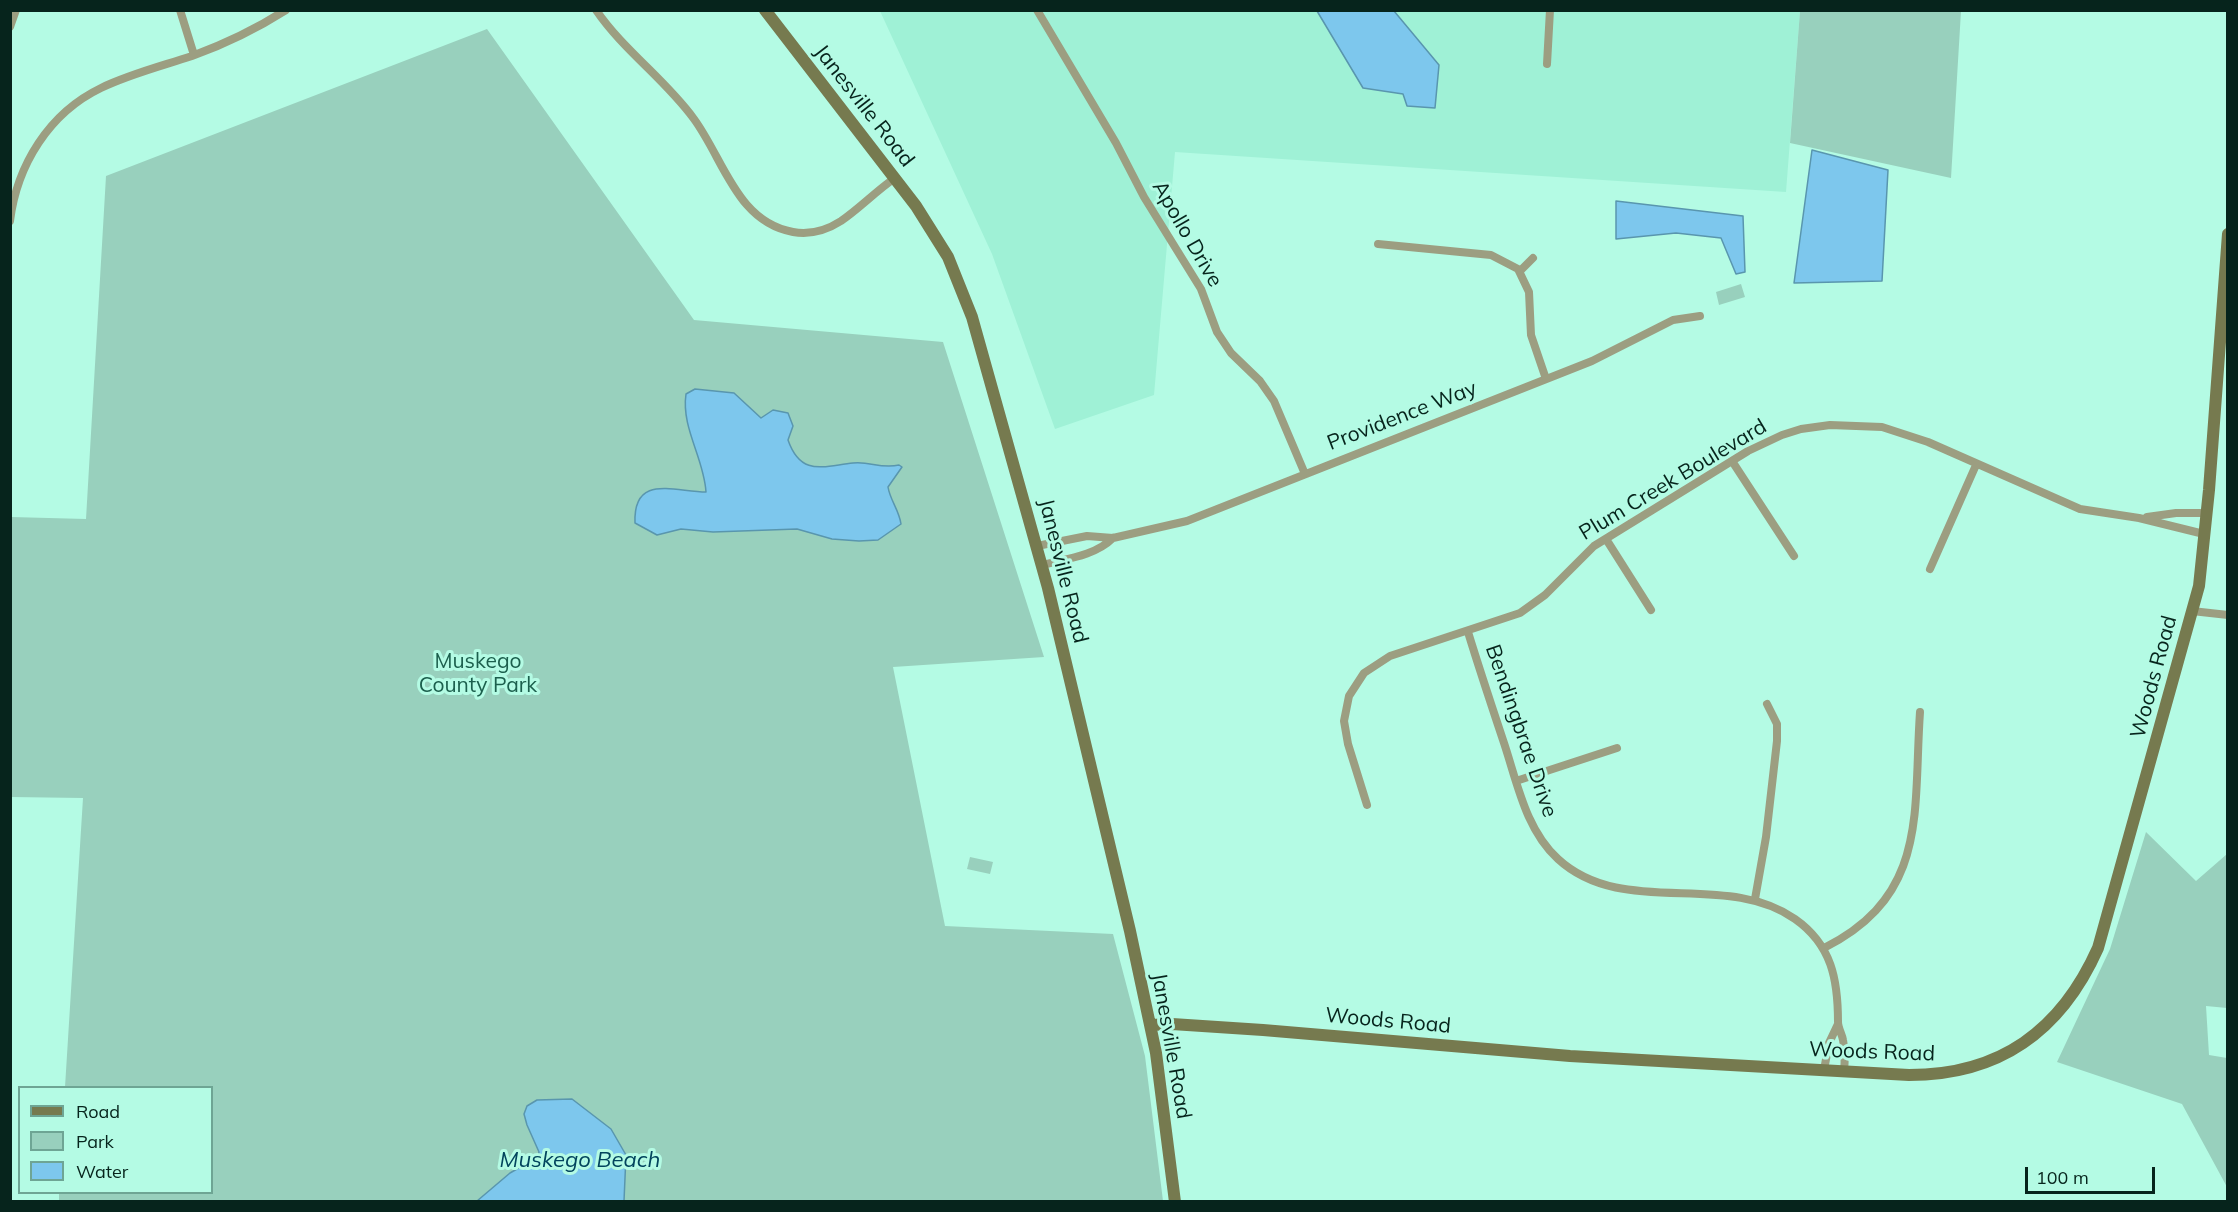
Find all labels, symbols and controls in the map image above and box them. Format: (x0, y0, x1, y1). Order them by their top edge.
street label: Janesville Road (809, 40, 919, 172)
street label: Apollo Drive (1147, 177, 1227, 291)
street label: Providence Way (1324, 376, 1480, 456)
street label: Plum Creek Boulevard (1575, 414, 1771, 546)
street label: Janesville Road (1033, 496, 1093, 646)
street label: Woods Road (2126, 613, 2182, 741)
street label: Bendingbrae Drive (1480, 641, 1562, 821)
park label: Muskego County Park (419, 649, 537, 699)
street label: Janesville Road (1146, 971, 1196, 1121)
street label: Woods Road (1324, 1003, 1452, 1039)
street label: Woods Road (1809, 1037, 1935, 1067)
legend (18, 1086, 213, 1194)
text: Road (76, 1100, 120, 1123)
text: Park (76, 1130, 114, 1153)
water label: Muskego Beach (500, 1147, 660, 1173)
scale bar (2028, 1155, 2158, 1193)
text: Water (76, 1160, 128, 1183)
text: 100 m (2036, 1166, 2089, 1189)

